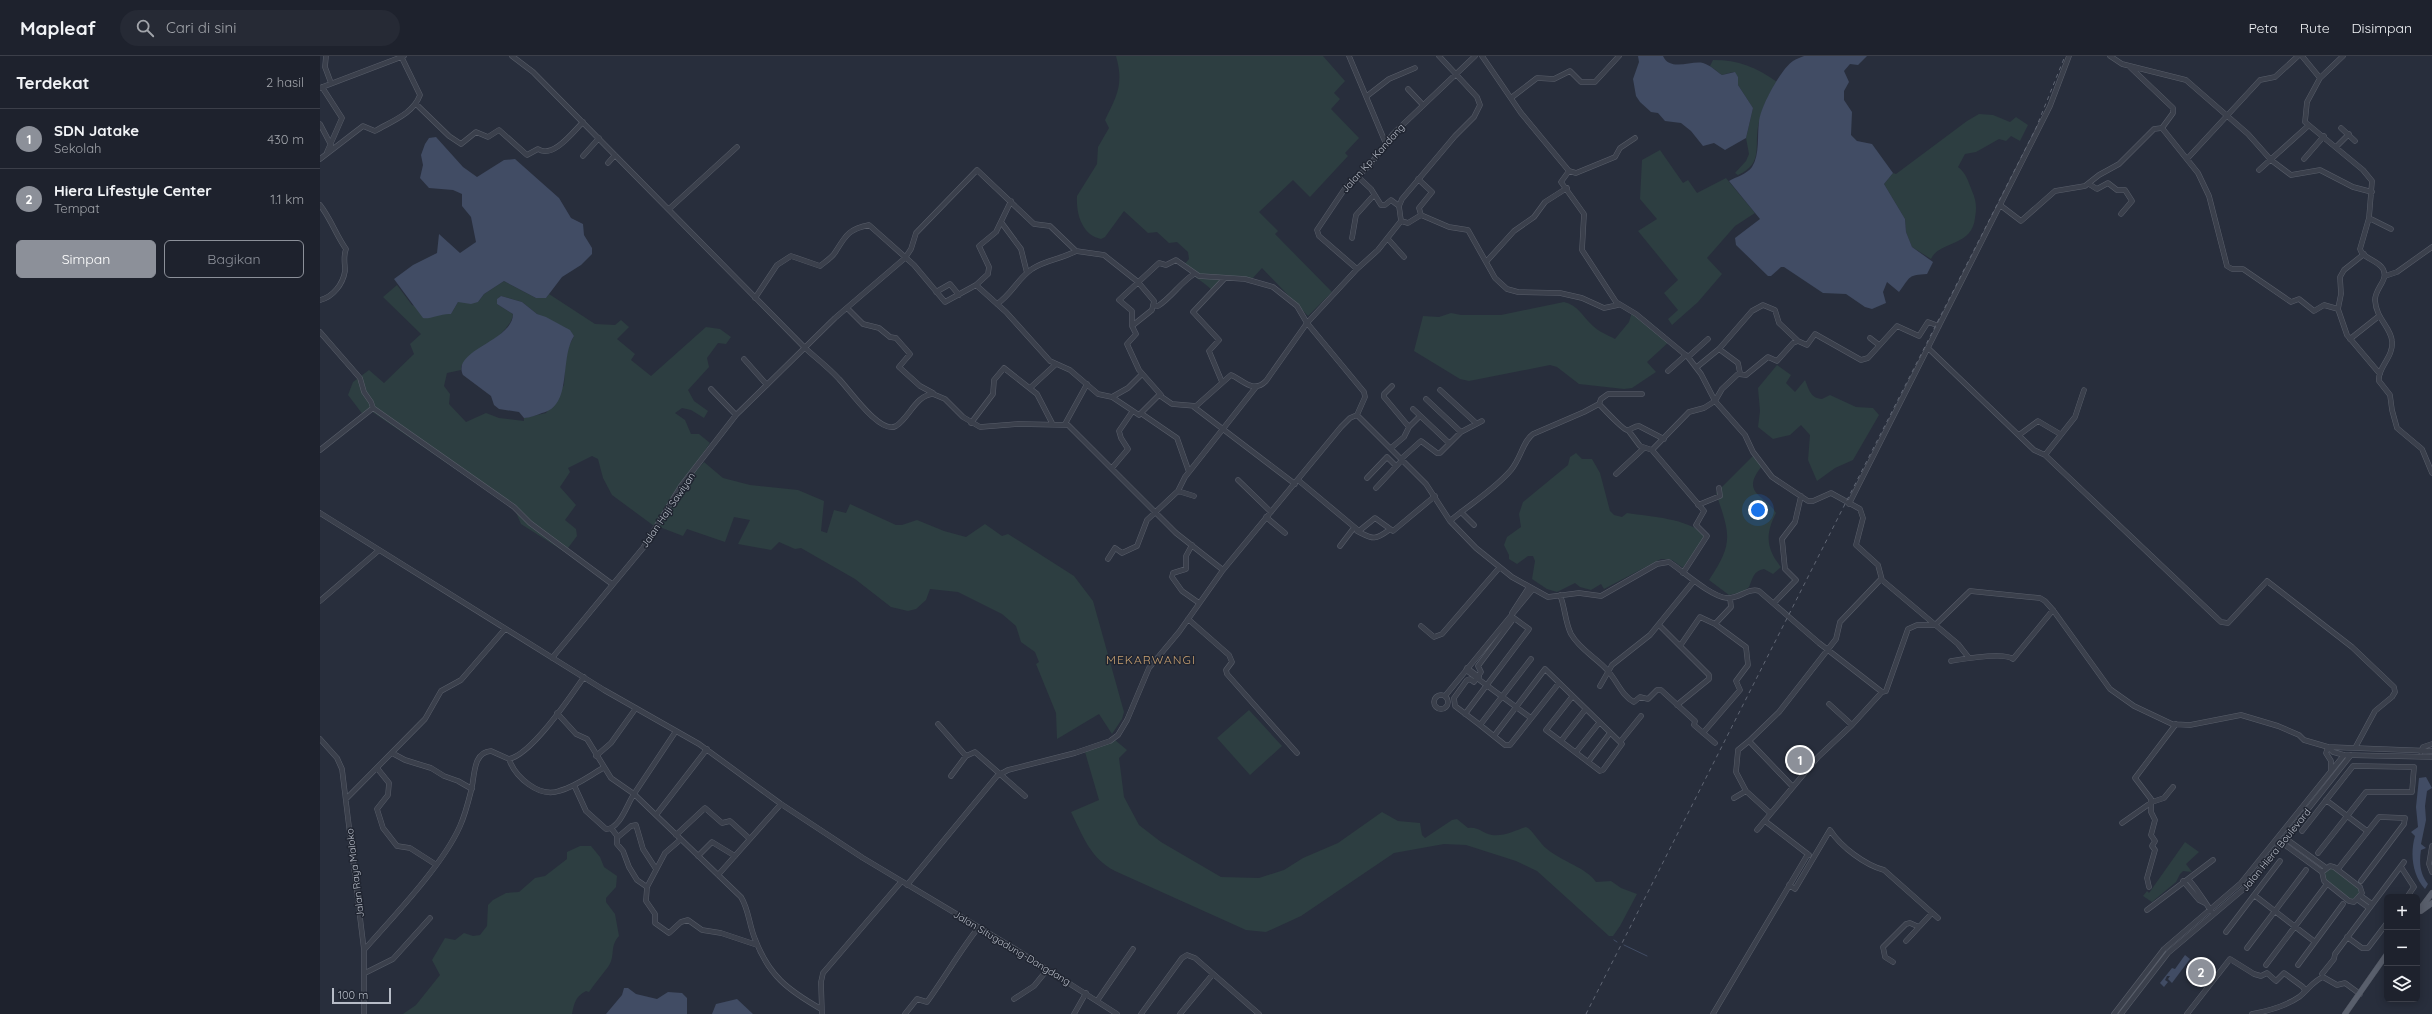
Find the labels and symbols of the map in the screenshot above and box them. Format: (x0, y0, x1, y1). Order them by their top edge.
street label: Jalan Kp. Kandang (1339, 121, 1407, 195)
street label: Jalan Haji Sawiyan (638, 470, 698, 550)
your location (1748, 500, 1768, 520)
district label: MEKARWANGI (1106, 652, 1196, 667)
pin: 1 (1787, 745, 1813, 775)
street label: Jalan Hiera Boulevard (2238, 806, 2314, 894)
street label: Jalan Raya Maloko (343, 828, 367, 918)
street label: Jalan Situgadung-Dangdang (951, 908, 1073, 988)
pin: 2 (2188, 957, 2214, 987)
scale bar (332, 986, 391, 1005)

